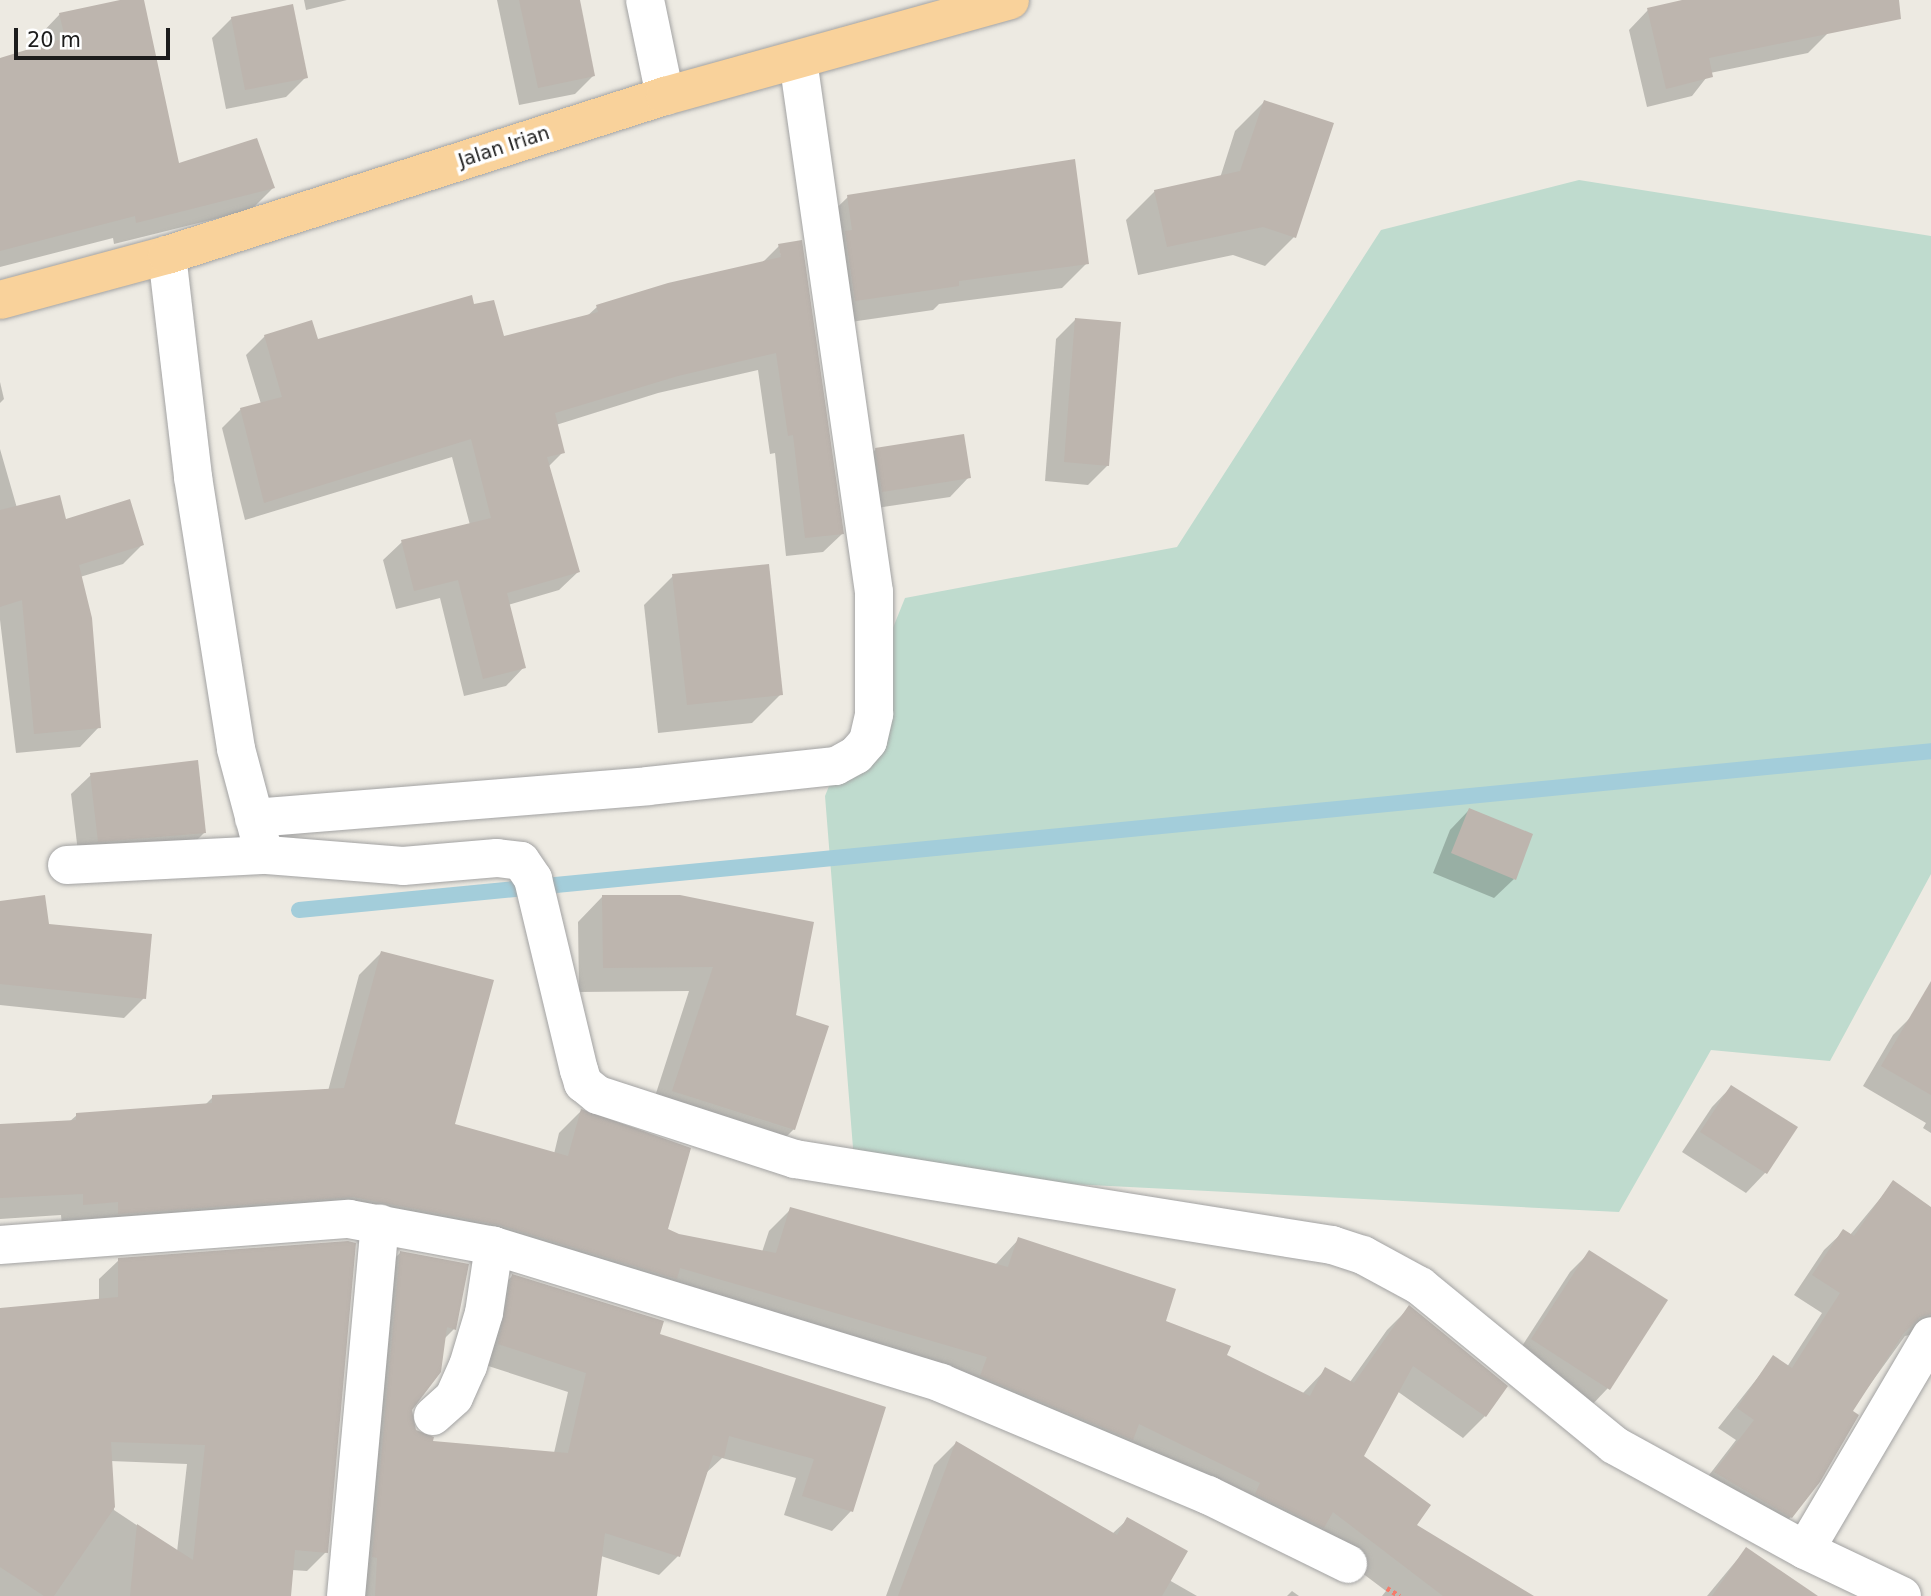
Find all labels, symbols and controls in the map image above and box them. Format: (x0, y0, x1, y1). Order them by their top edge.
scale bar (18, 14, 173, 58)
text: 20 m (27, 28, 81, 52)
street label: Jalan Irian (455, 122, 553, 172)

